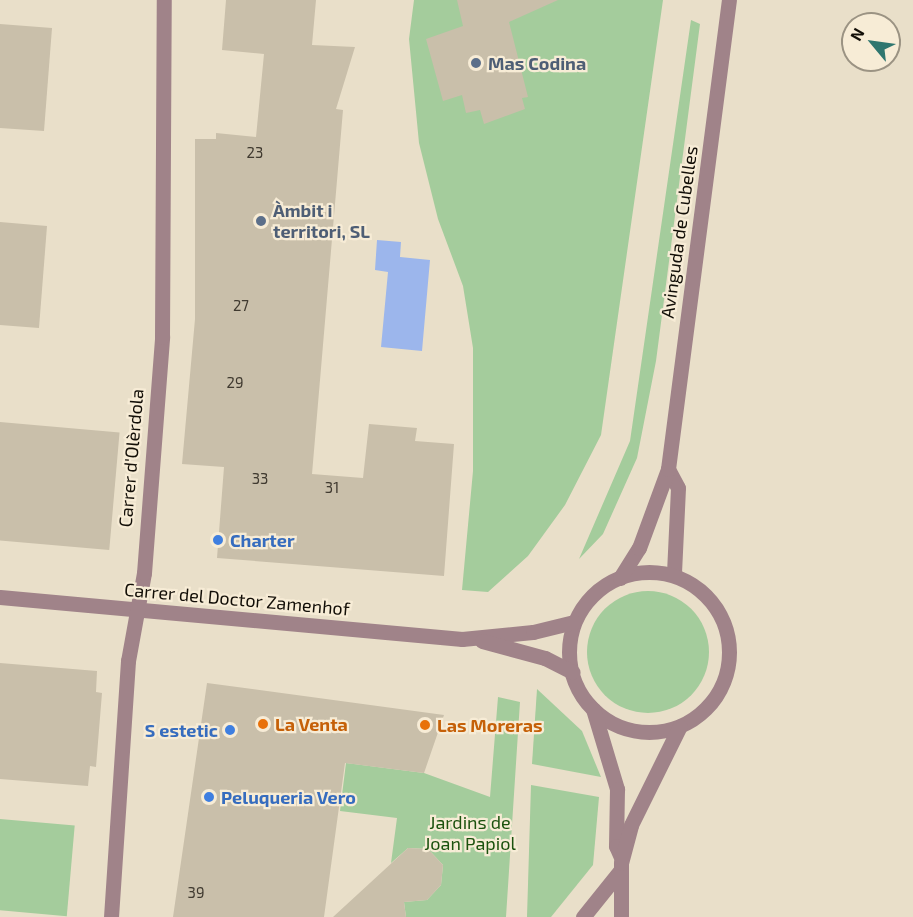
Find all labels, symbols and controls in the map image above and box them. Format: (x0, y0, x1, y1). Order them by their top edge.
north arrow (841, 12, 901, 72)
text: N (845, 24, 868, 44)
place label: Mas Codina (488, 52, 586, 74)
marker: Mas Codina (469, 56, 483, 70)
house number: 23 (247, 144, 263, 162)
street label: Avinguda de Cubelles (656, 144, 702, 320)
place label: Àmbit i territori, SL (273, 200, 370, 242)
marker: Àmbit i territori, SL (254, 214, 268, 228)
house number: 27 (233, 297, 249, 315)
house number: 29 (226, 374, 244, 392)
street label: Carrer d'Olèrdola (114, 388, 148, 528)
house number: 33 (252, 470, 268, 488)
house number: 31 (325, 479, 339, 497)
place label: Charter (230, 529, 295, 551)
marker: Charter (211, 533, 225, 547)
street label: Carrer del Doctor Zamenhof (123, 578, 351, 620)
place label: La Venta (275, 713, 348, 735)
place label: Las Moreras (437, 714, 543, 736)
marker: La Venta (256, 717, 270, 731)
marker: Las Moreras (418, 718, 432, 732)
place label: S estetic (145, 719, 218, 741)
marker: S estetic (223, 723, 237, 737)
place label: Peluqueria Vero (221, 786, 356, 808)
marker: Peluqueria Vero (202, 790, 216, 804)
park label: Jardins de Joan Papiol (424, 812, 516, 854)
house number: 39 (188, 884, 204, 902)

